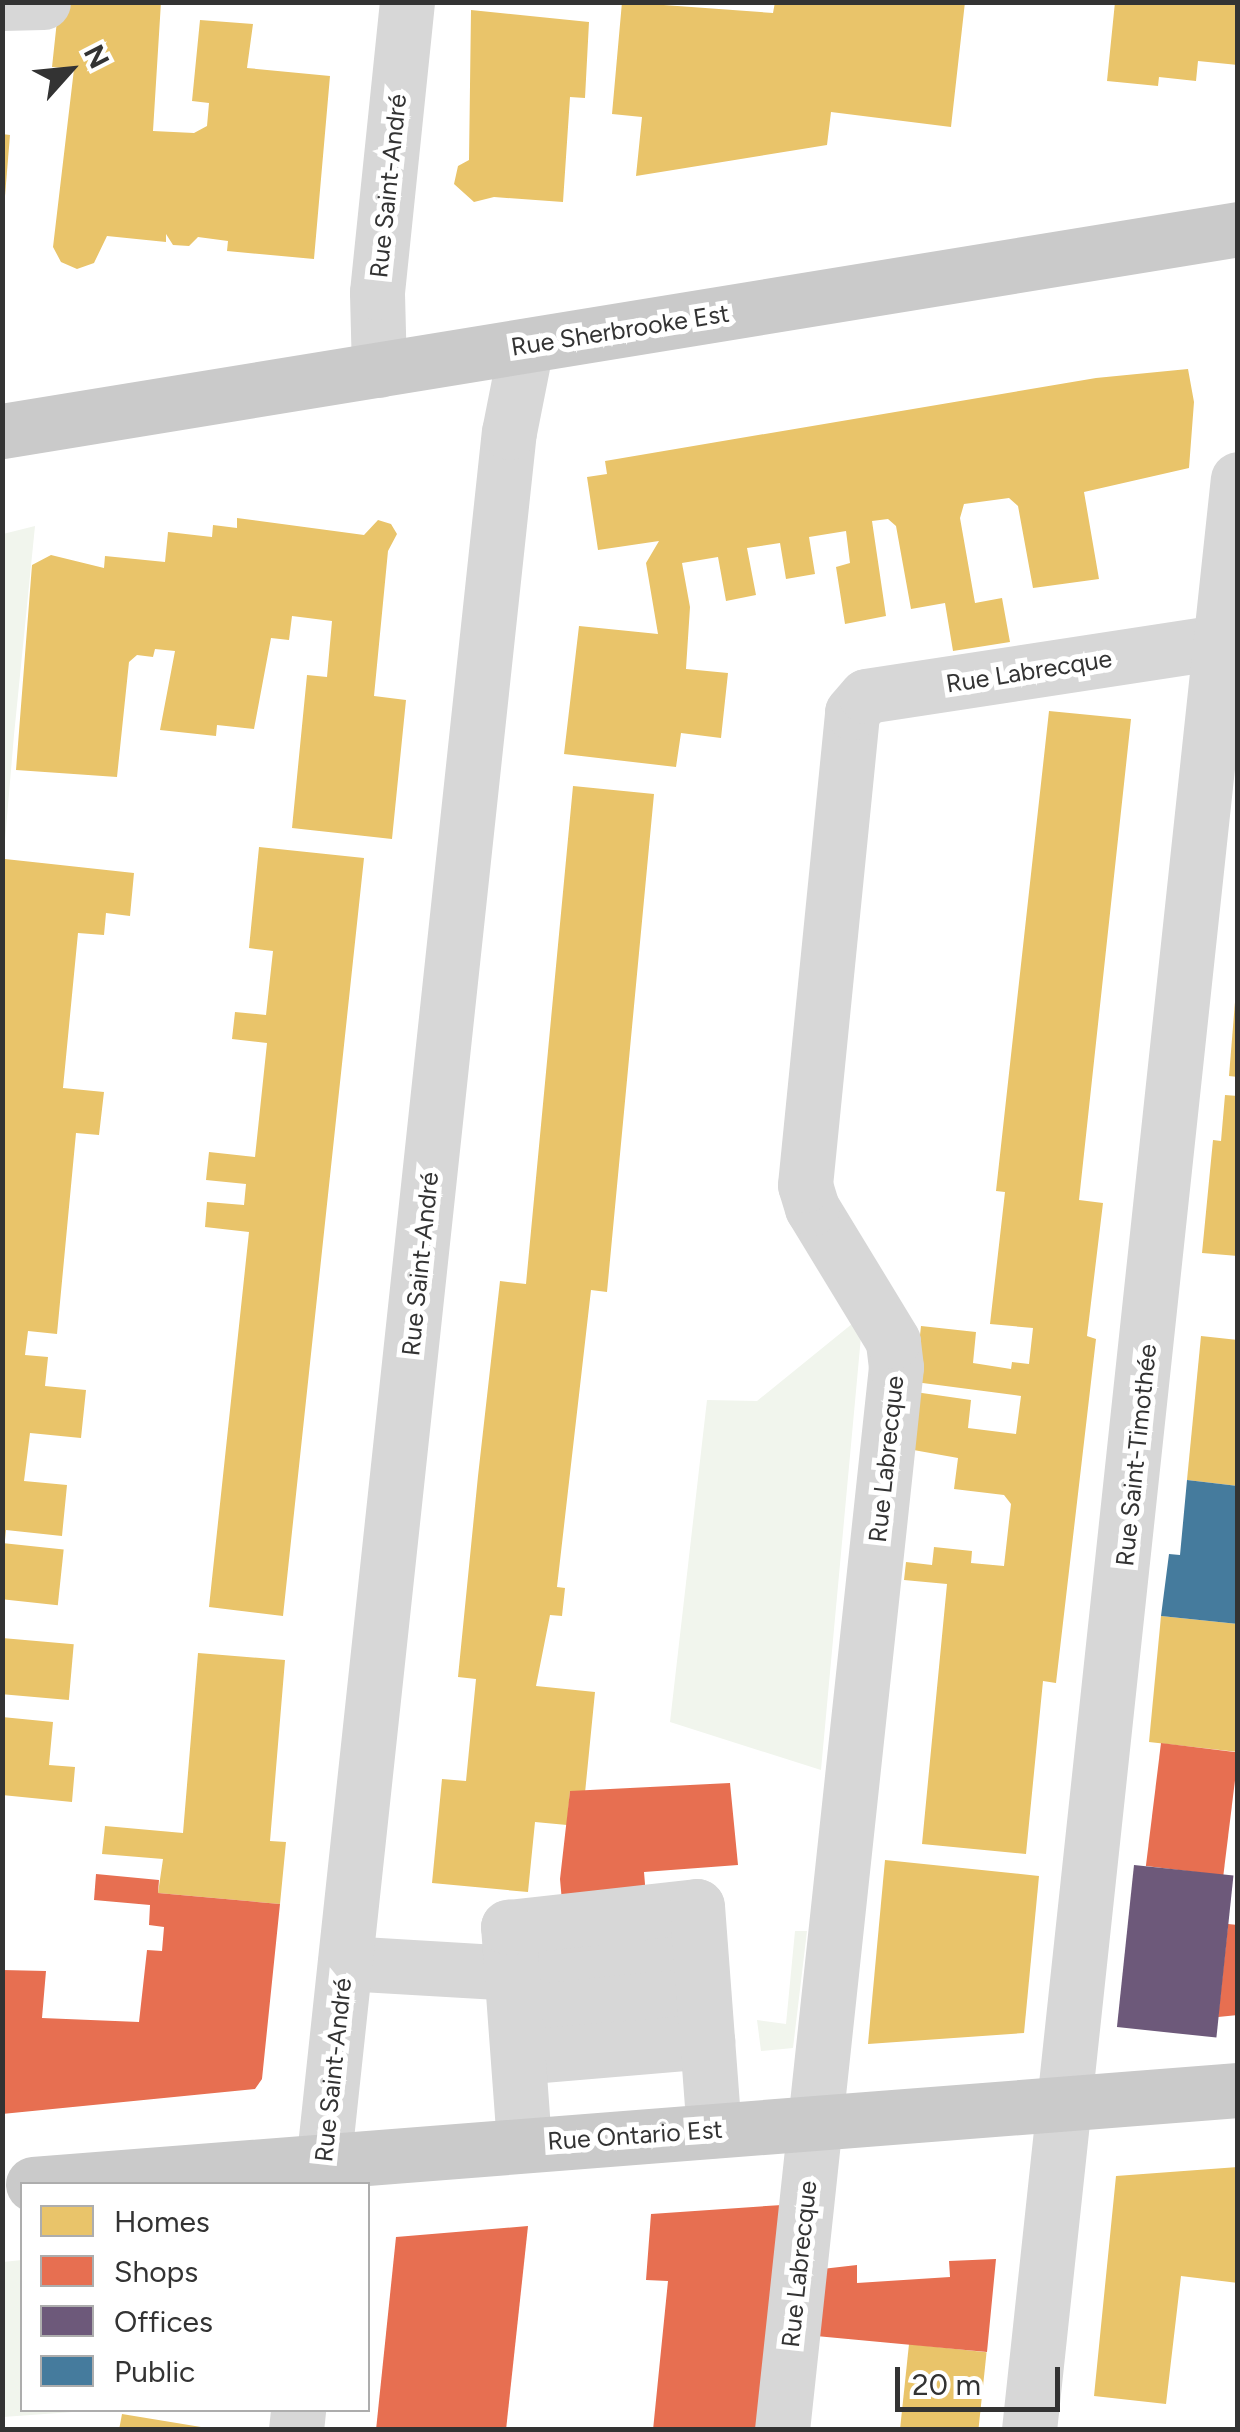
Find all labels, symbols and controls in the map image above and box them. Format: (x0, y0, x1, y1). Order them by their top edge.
north arrow (20, 20, 120, 120)
text: N (77, 39, 117, 74)
street label: Rue Saint-André (363, 93, 413, 279)
street label: Rue Sherbrooke Est (509, 298, 731, 362)
street label: Rue Labrecque (944, 643, 1114, 699)
street label: Rue Saint-André (395, 1171, 445, 1357)
street label: Rue Saint-Timothée (1109, 1342, 1163, 1568)
street label: Rue Labrecque (862, 1374, 910, 1544)
street label: Rue Saint-André (308, 1977, 358, 2163)
street label: Rue Ontario Est (546, 2114, 724, 2156)
street label: Rue Labrecque (775, 2179, 823, 2349)
legend (20, 2182, 370, 2412)
text: Homes (114, 2203, 210, 2240)
text: Shops (114, 2253, 198, 2290)
text: Offices (114, 2303, 213, 2340)
scale bar (900, 2347, 1065, 2409)
text: Public (114, 2353, 195, 2390)
text: 20 m (912, 2366, 981, 2403)

